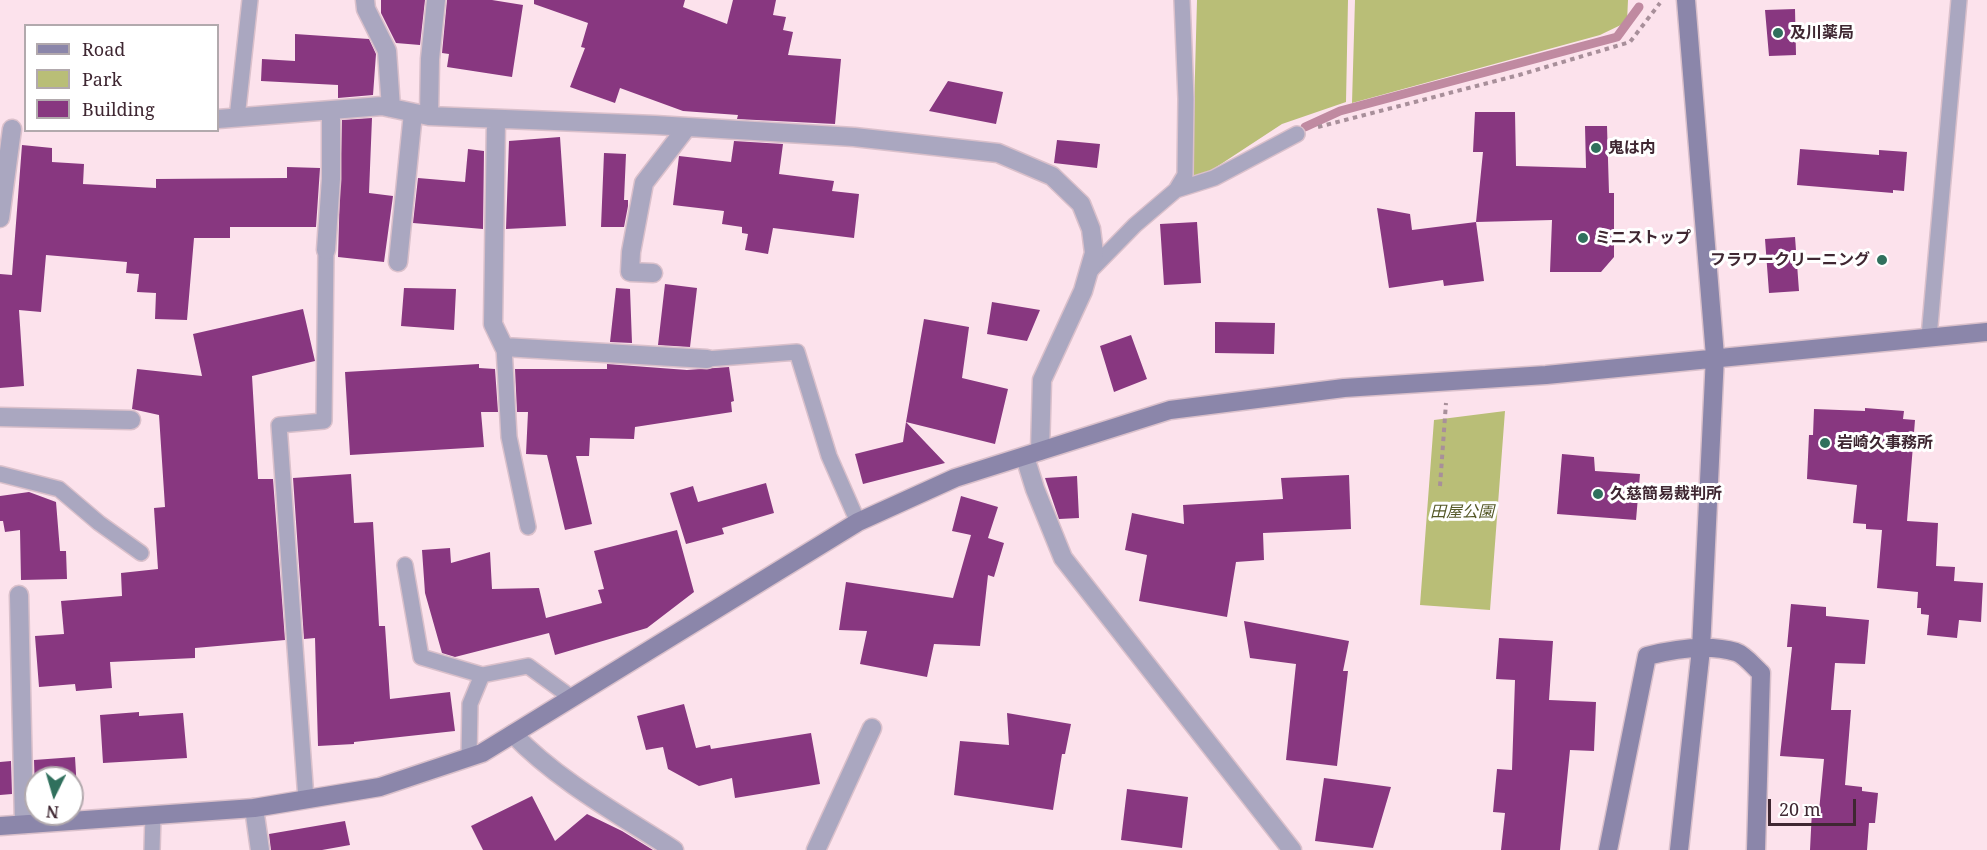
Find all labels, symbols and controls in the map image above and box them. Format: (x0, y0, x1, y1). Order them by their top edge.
place label: 及川薬局 (1790, 23, 1854, 43)
legend (24, 24, 219, 132)
marker: 及川薬局 (1771, 26, 1785, 40)
text: Road (82, 37, 125, 61)
text: Park (82, 67, 122, 91)
text: Building (82, 97, 155, 121)
place label: 鬼は内 (1608, 138, 1656, 158)
marker: 鬼は内 (1589, 141, 1603, 155)
place label: ミニストップ (1595, 228, 1691, 248)
marker: ミニストップ (1576, 231, 1590, 245)
place label: フラワークリーニング (1710, 250, 1870, 270)
marker: フラワークリーニング (1875, 253, 1889, 267)
place label: 岩崎久事務所 (1837, 433, 1933, 453)
marker: 岩崎久事務所 (1818, 436, 1832, 450)
place label: 久慈簡易裁判所 (1610, 484, 1722, 504)
marker: 久慈簡易裁判所 (1591, 487, 1605, 501)
park label: 田屋公園 (1430, 502, 1494, 522)
north arrow (24, 766, 84, 826)
scale bar (1771, 787, 1860, 825)
text: 20 m (1779, 797, 1821, 821)
text: N (45, 800, 60, 823)

